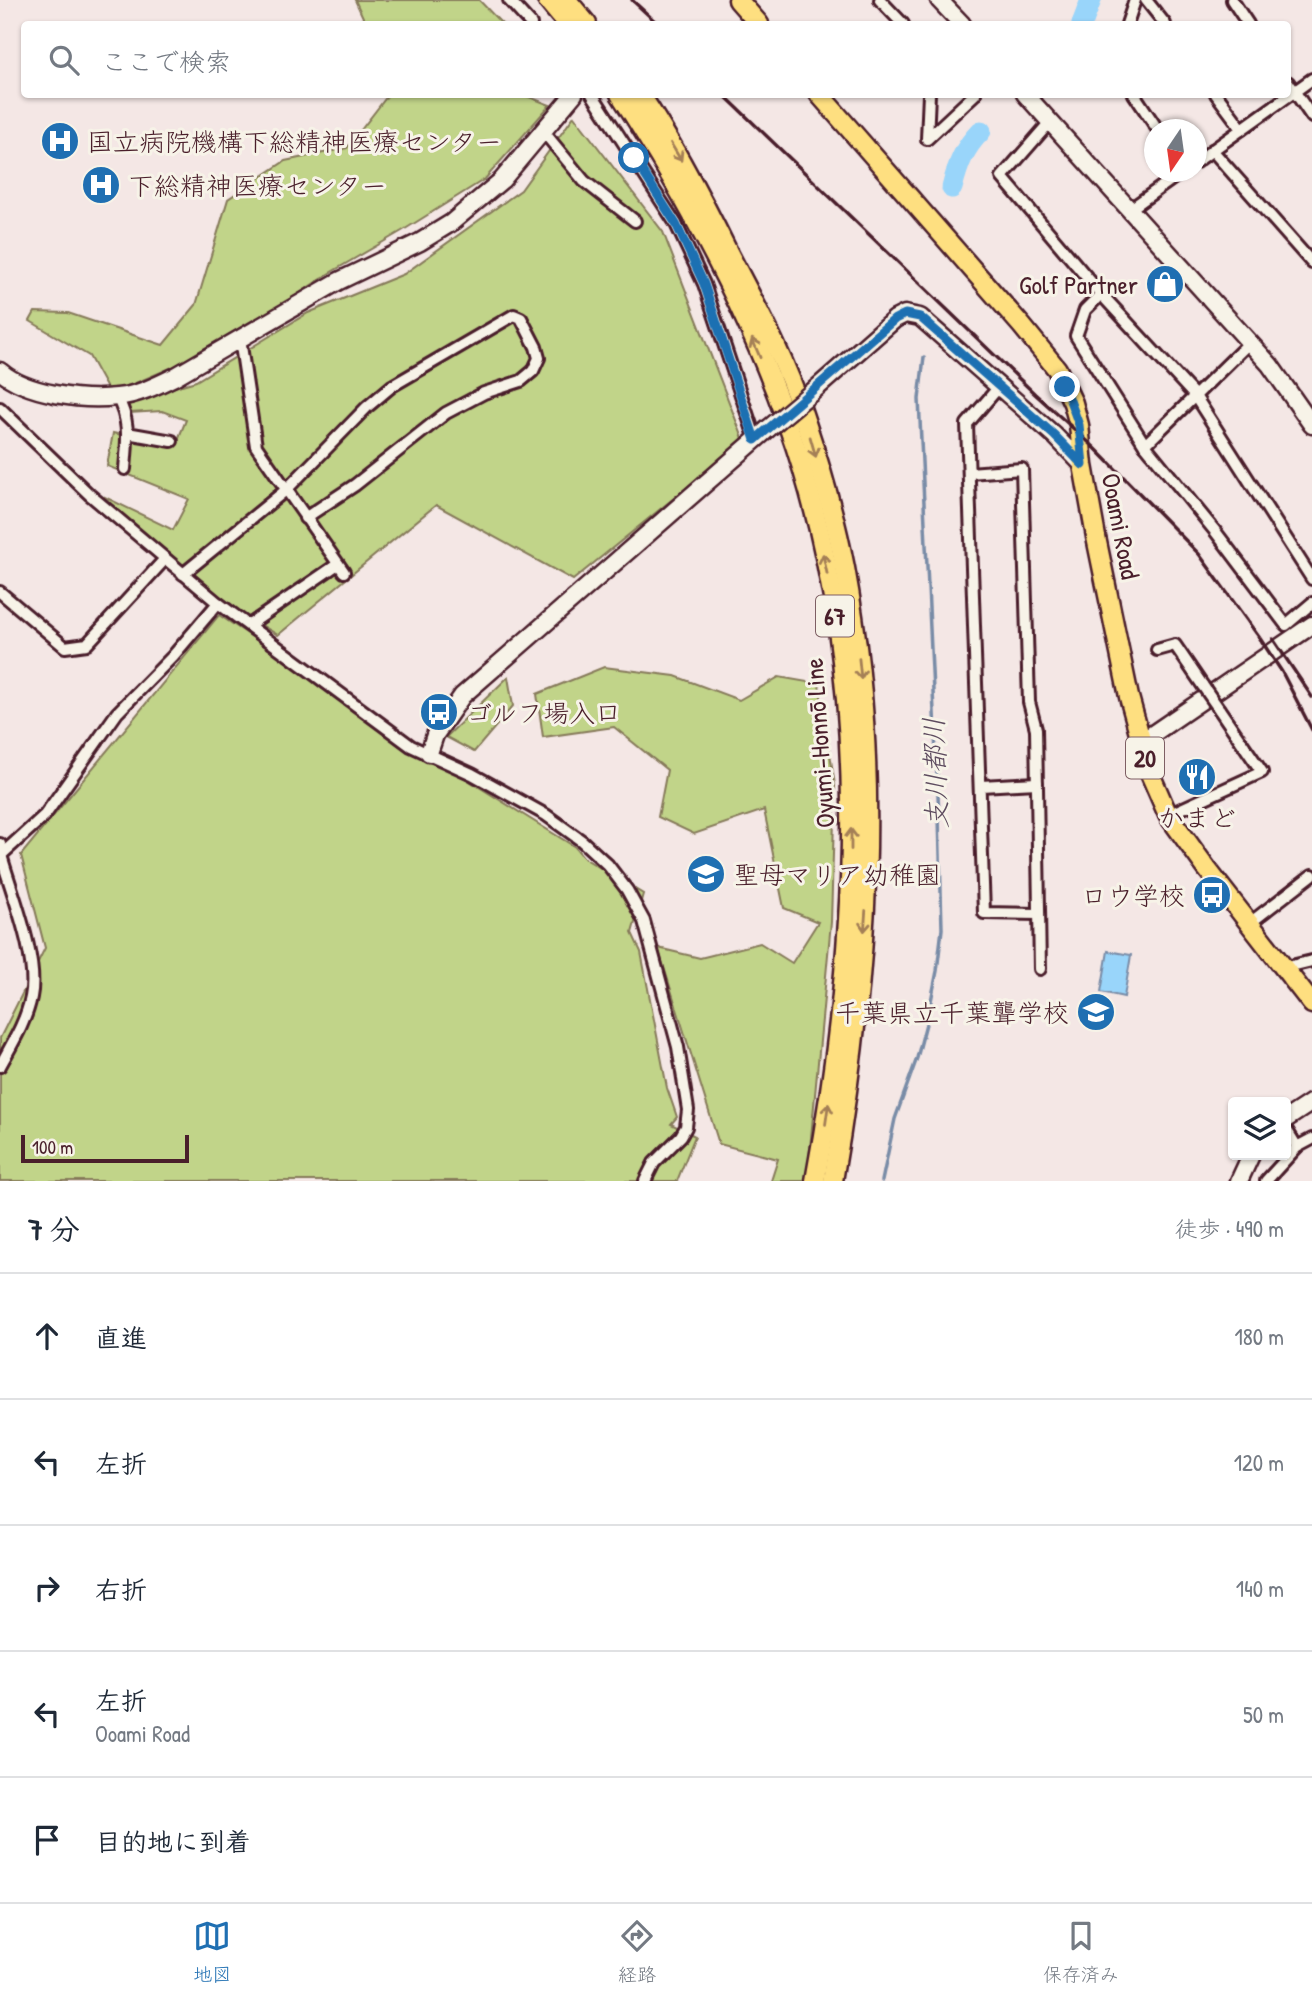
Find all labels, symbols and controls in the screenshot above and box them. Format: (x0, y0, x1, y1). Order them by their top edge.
search box (21, 21, 1291, 98)
icon: search (45, 41, 83, 79)
text: ここで検索 (101, 44, 231, 79)
north arrow (1144, 119, 1207, 182)
hospital icon: 国立病院機構下総精神医療センター (39, 120, 81, 162)
place label: 国立病院機構下総精神医療センター (87, 124, 502, 159)
route start (618, 142, 649, 173)
one-way arrow (670, 142, 684, 162)
hospital icon: 下総精神医療センター (80, 164, 122, 206)
place label: 下総精神医療センター (128, 168, 387, 203)
shop icon: Golf Partner (1144, 263, 1186, 305)
place label: Golf Partner (1019, 267, 1138, 302)
one-way arrow (749, 338, 762, 359)
route end (1049, 371, 1080, 402)
one-way arrow (807, 436, 820, 458)
street label: Ooami Road (1094, 470, 1148, 582)
one-way arrow (817, 553, 831, 576)
road number: 67 (816, 596, 854, 636)
street label: Oyumi-Honnō Line (796, 657, 842, 829)
one-way arrow (853, 657, 866, 680)
bus stop icon: ゴルフ場入口 (418, 691, 460, 733)
place label: ゴルフ場入口 (466, 695, 621, 730)
water label: 支川都川 (914, 716, 956, 830)
road number: 20 (1126, 738, 1164, 778)
restaurant icon: かまど (1176, 756, 1218, 798)
place label: かまど (1158, 800, 1236, 835)
one-way arrow (844, 827, 858, 850)
school or university icon: 聖母マリア幼稚園 (685, 853, 727, 895)
place label: 聖母マリア幼稚園 (733, 857, 941, 892)
bus stop icon: ロウ学校 (1191, 874, 1233, 916)
place label: ロウ学校 (1081, 878, 1185, 913)
one-way arrow (859, 909, 872, 932)
school or university icon: 千葉県立千葉聾学校 (1075, 991, 1117, 1033)
place label: 千葉県立千葉聾学校 (835, 995, 1069, 1030)
map controls (1228, 1097, 1291, 1160)
button: layers (1228, 1097, 1291, 1160)
one-way arrow (820, 1103, 833, 1126)
scale bar (21, 1132, 189, 1164)
text: 100 m (32, 1134, 73, 1160)
text: 7 分 (28, 1209, 80, 1249)
text: 徒歩 · 490 m (1175, 1213, 1284, 1244)
icon: ahead (28, 1317, 66, 1355)
text: 直進 (95, 1320, 147, 1355)
text: 180 m (1234, 1321, 1284, 1352)
icon: left (28, 1443, 66, 1481)
text: 左折 (95, 1446, 147, 1481)
text: 120 m (1234, 1447, 1284, 1478)
icon: right (28, 1569, 66, 1607)
text: 右折 (95, 1572, 147, 1607)
text: 140 m (1236, 1573, 1284, 1604)
text: 左折 (95, 1683, 147, 1718)
icon: left (28, 1695, 66, 1733)
text: 50 m (1243, 1699, 1284, 1730)
text: Ooami Road (95, 1718, 190, 1749)
icon: arrive (28, 1821, 66, 1859)
text: 目的地に到着 (95, 1824, 251, 1859)
tab: 地図 (193, 1917, 231, 1987)
tab: 経路 (618, 1917, 656, 1987)
tab: 保存済み (1043, 1917, 1119, 1987)

